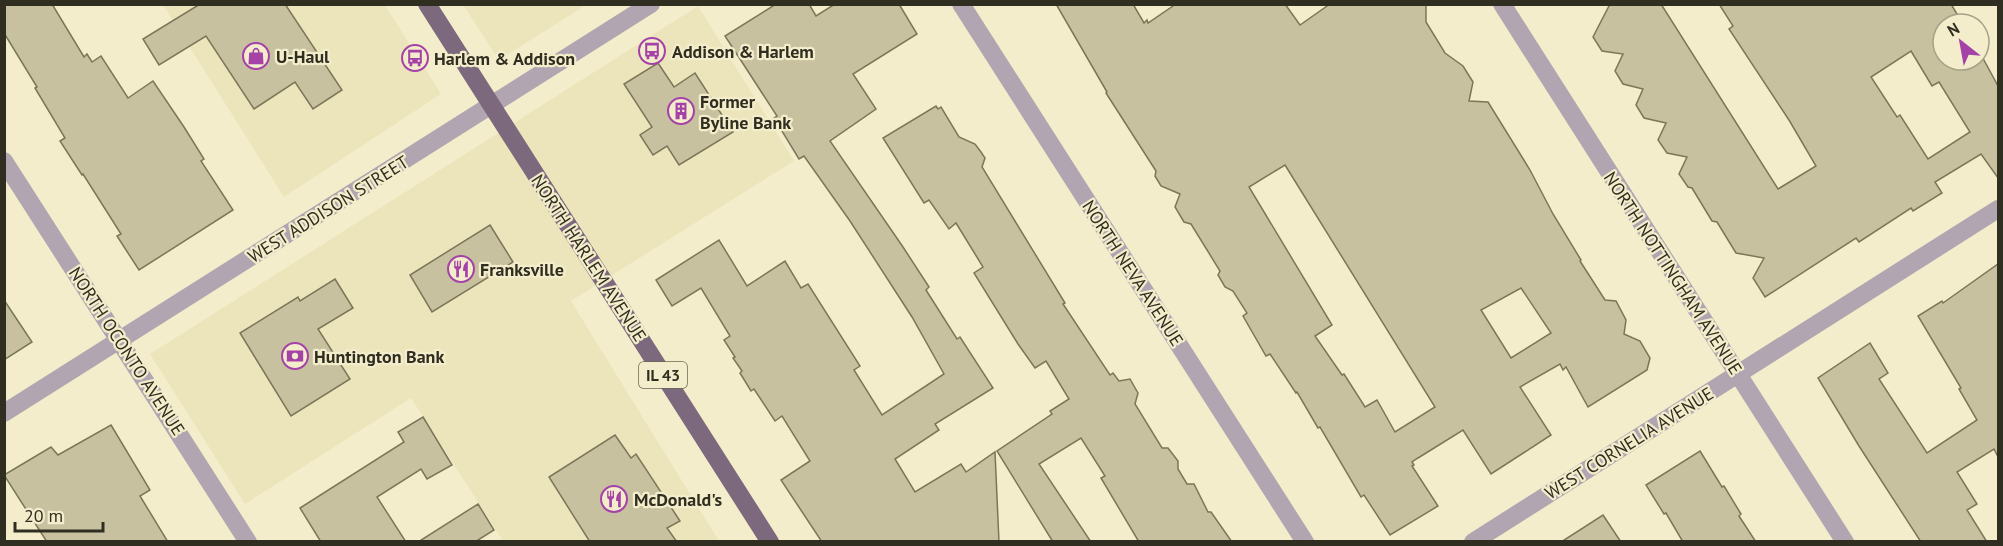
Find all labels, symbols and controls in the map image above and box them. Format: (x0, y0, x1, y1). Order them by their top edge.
north arrow (1931, 12, 1991, 72)
text: N (1944, 18, 1963, 40)
bus stop icon: Addison & Harlem (637, 36, 667, 66)
place label: Addison & Harlem (672, 40, 814, 63)
shop icon: U-Haul (241, 41, 271, 71)
bus stop icon: Harlem & Addison (400, 43, 430, 73)
place label: U-Haul (276, 45, 330, 68)
place label: Harlem & Addison (434, 47, 575, 70)
place label: Former Byline Bank (700, 90, 791, 134)
building icon: Former Byline Bank (666, 96, 696, 126)
street label: WEST ADDISON STREET (243, 150, 413, 268)
street label: NORTH NOTTINGHAM AVENUE (1599, 167, 1747, 379)
street label: NORTH HARLEM AVENUE (526, 170, 652, 346)
street label: NORTH NEVA AVENUE (1077, 196, 1189, 350)
restaurant icon: Franksville (446, 254, 476, 284)
place label: Franksville (480, 258, 564, 281)
street label: NORTH OCONTO AVENUE (64, 262, 190, 440)
bank icon: Huntington Bank (280, 341, 310, 371)
place label: Huntington Bank (314, 345, 444, 368)
road number: IL 43 (639, 362, 687, 388)
street label: WEST CORNELIA AVENUE (1540, 382, 1718, 504)
restaurant icon: McDonald's (599, 484, 629, 514)
place label: McDonald's (634, 488, 722, 511)
scale bar (15, 495, 104, 533)
text: 20 m (24, 504, 63, 527)

